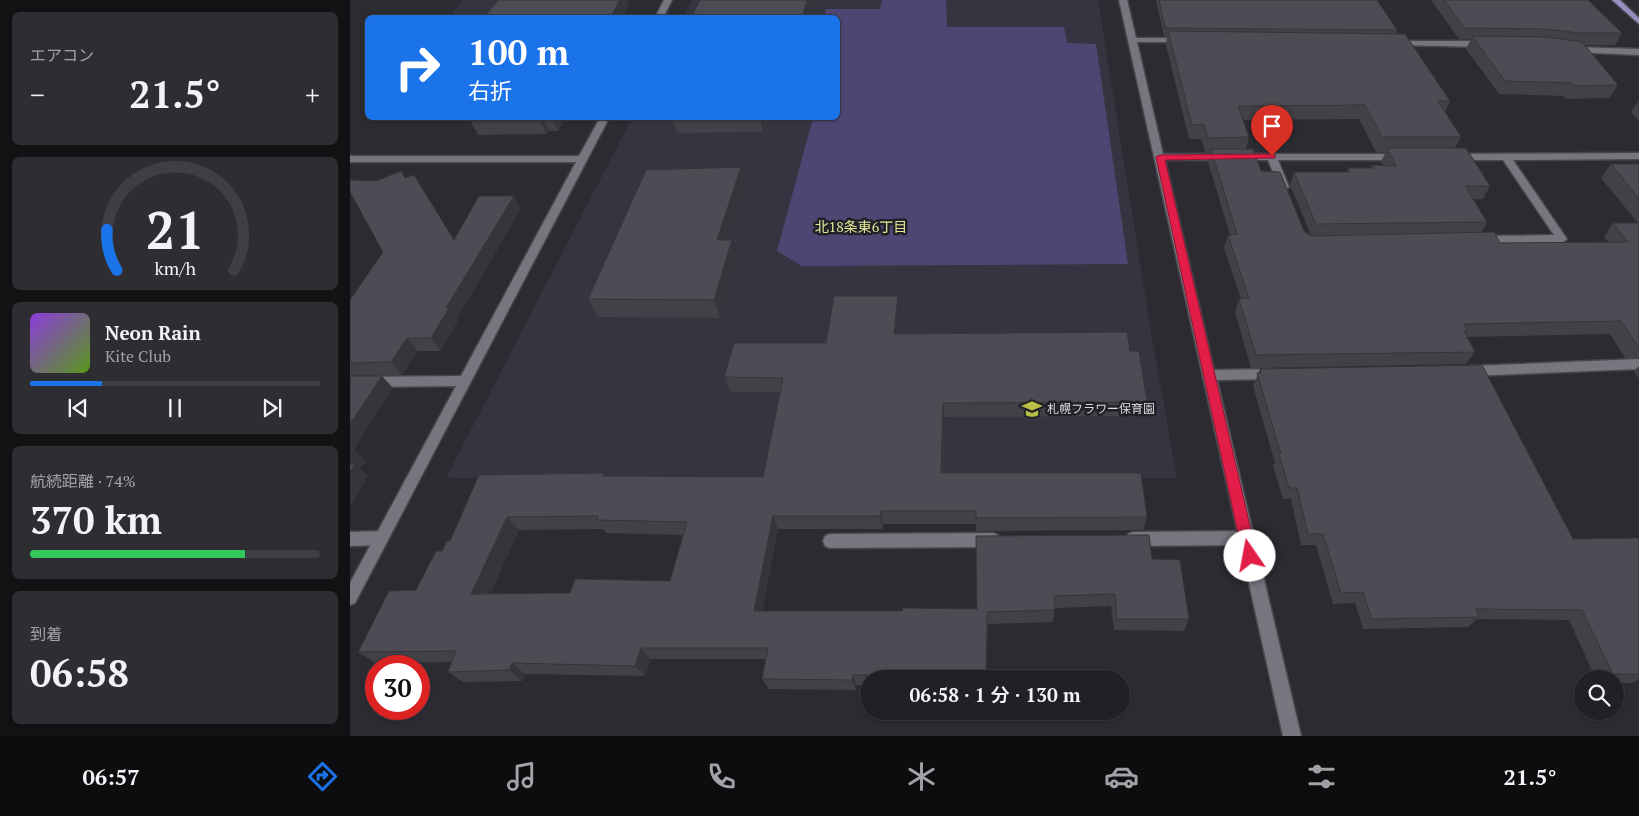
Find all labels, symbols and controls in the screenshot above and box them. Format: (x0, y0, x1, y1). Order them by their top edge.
text: 100 m (468, 29, 569, 75)
icon: right (385, 35, 450, 100)
text: エアコン (30, 44, 94, 66)
text: 21.5° (129, 69, 221, 119)
text: − (30, 76, 45, 113)
text: + (305, 76, 320, 113)
text: 右折 (468, 76, 512, 105)
pin (1251, 105, 1293, 156)
icon: arrive (1258, 112, 1286, 140)
text: 21 (146, 195, 204, 264)
district label: 北18条東6丁目 (815, 217, 907, 236)
text: km/h (154, 256, 196, 280)
text: Neon Rain (105, 320, 201, 345)
text: Kite Club (105, 345, 171, 367)
icon: previous (64, 394, 92, 422)
icon: pause (161, 394, 189, 422)
icon: next (258, 394, 286, 422)
school or university icon: 札幌フラワー保育園 (1021, 398, 1043, 420)
place label: 札幌フラワー保育園 (1047, 401, 1155, 416)
text: 航続距離 · 74% (30, 470, 136, 492)
text: 370 km (30, 495, 162, 545)
position arrow (1223, 529, 1275, 581)
text: 到着 (30, 623, 62, 645)
text: 06:58 (30, 648, 129, 698)
speed limit sign: 30 (365, 655, 430, 720)
map controls (1574, 670, 1624, 720)
button: search (1574, 670, 1624, 720)
text: 06:58 · 1 分 · 130 m (910, 682, 1080, 707)
icon: directions (305, 759, 340, 794)
icon: music (504, 759, 539, 794)
icon: phone (704, 759, 739, 794)
icon: climate (904, 759, 939, 794)
icon: car (1104, 759, 1139, 794)
icon: filters (1304, 759, 1339, 794)
text: 06:57 (82, 762, 140, 791)
text: 21.5° (1504, 762, 1557, 791)

